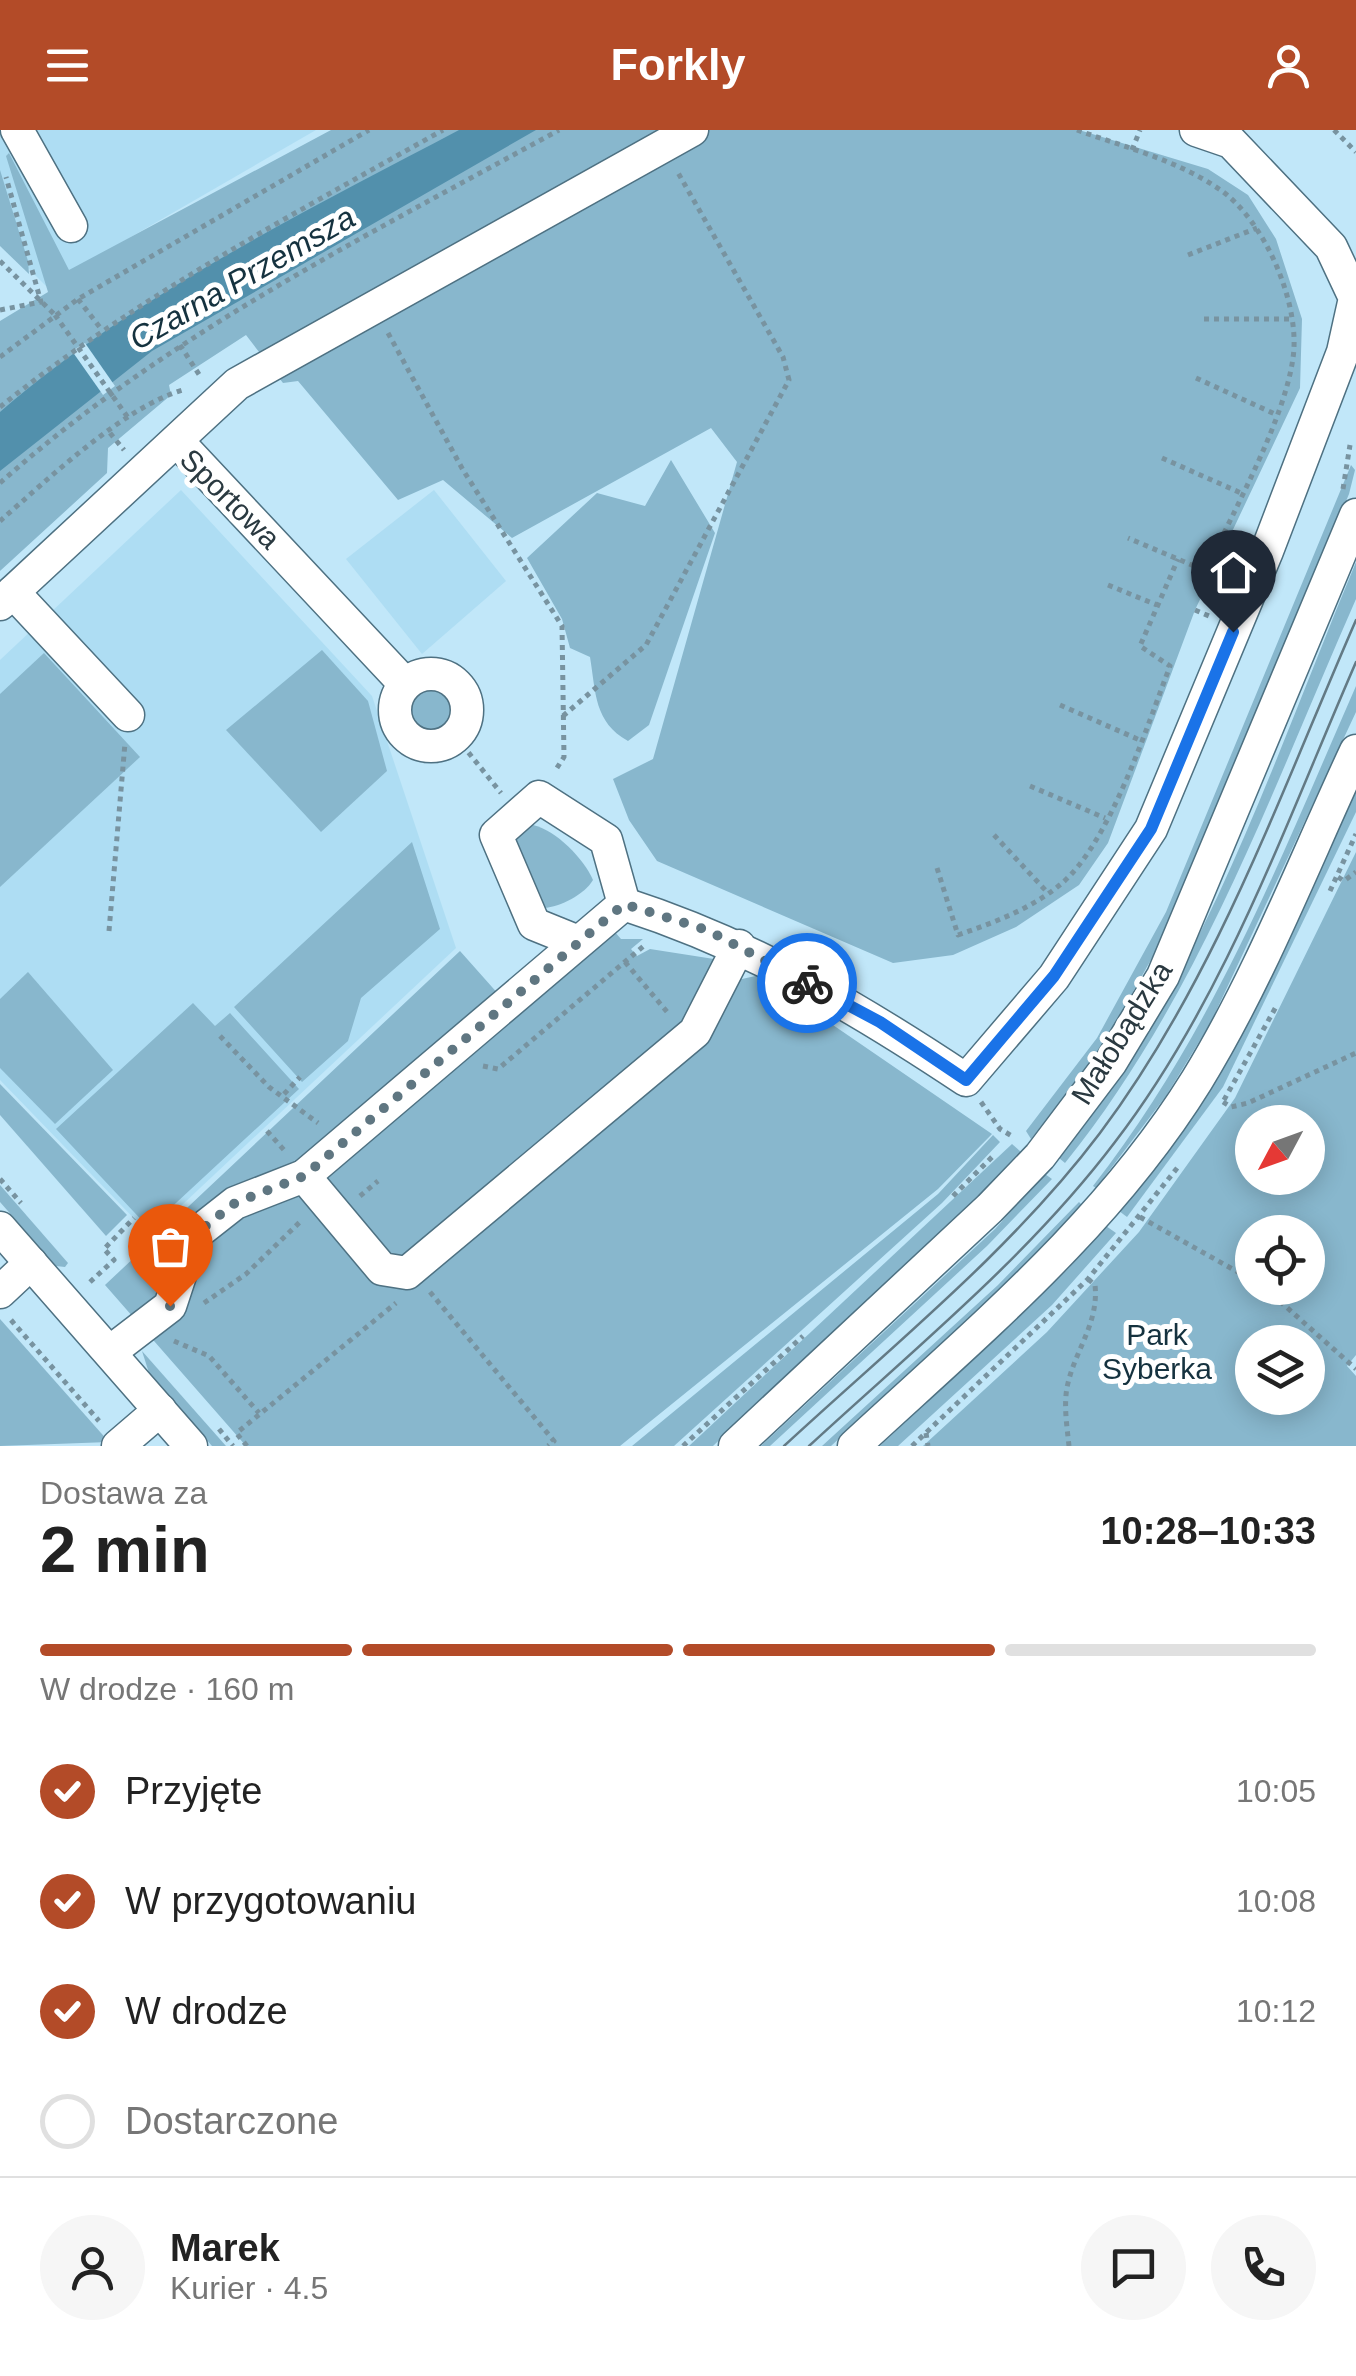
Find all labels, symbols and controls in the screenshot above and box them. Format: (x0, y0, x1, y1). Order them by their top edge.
icon: menu (40, 38, 95, 93)
icon: person (1261, 38, 1316, 93)
text: Forkly (610, 39, 746, 90)
water label: Czarna Przemsza (123, 199, 361, 357)
street label: Sportowa (174, 442, 287, 555)
pin (1191, 530, 1276, 633)
icon: home (1206, 545, 1261, 600)
courier (757, 933, 857, 1033)
street label: Małobądzka (1065, 955, 1179, 1110)
icon: bike (780, 956, 835, 1011)
north arrow (1235, 1105, 1325, 1195)
map controls (1235, 1105, 1325, 1415)
pin (128, 1204, 213, 1307)
button: locate (1235, 1215, 1325, 1305)
icon: bag (143, 1219, 198, 1274)
park label: Park Syberka (1102, 1318, 1212, 1385)
button: layers (1235, 1325, 1325, 1415)
text: Dostawa za (40, 1475, 207, 1511)
text: 10:28–10:33 (1100, 1510, 1316, 1552)
text: 2 min (40, 1513, 210, 1586)
text: W drodze · 160 m (40, 1671, 294, 1707)
icon: check (40, 1764, 95, 1819)
text: Przyjęte (125, 1770, 262, 1812)
text: 10:05 (1236, 1773, 1316, 1809)
icon: check (40, 1874, 95, 1929)
text: W przygotowaniu (125, 1880, 416, 1922)
text: 10:08 (1236, 1883, 1316, 1919)
icon: check (40, 1984, 95, 2039)
text: W drodze (125, 1990, 288, 2032)
text: 10:12 (1236, 1993, 1316, 2029)
text: Dostarczone (125, 2100, 338, 2142)
button: person (40, 2215, 145, 2320)
button: chat (1081, 2215, 1186, 2320)
button: phone (1211, 2215, 1316, 2320)
text: Marek (170, 2227, 280, 2269)
text: Kurier · 4.5 (170, 2270, 328, 2306)

